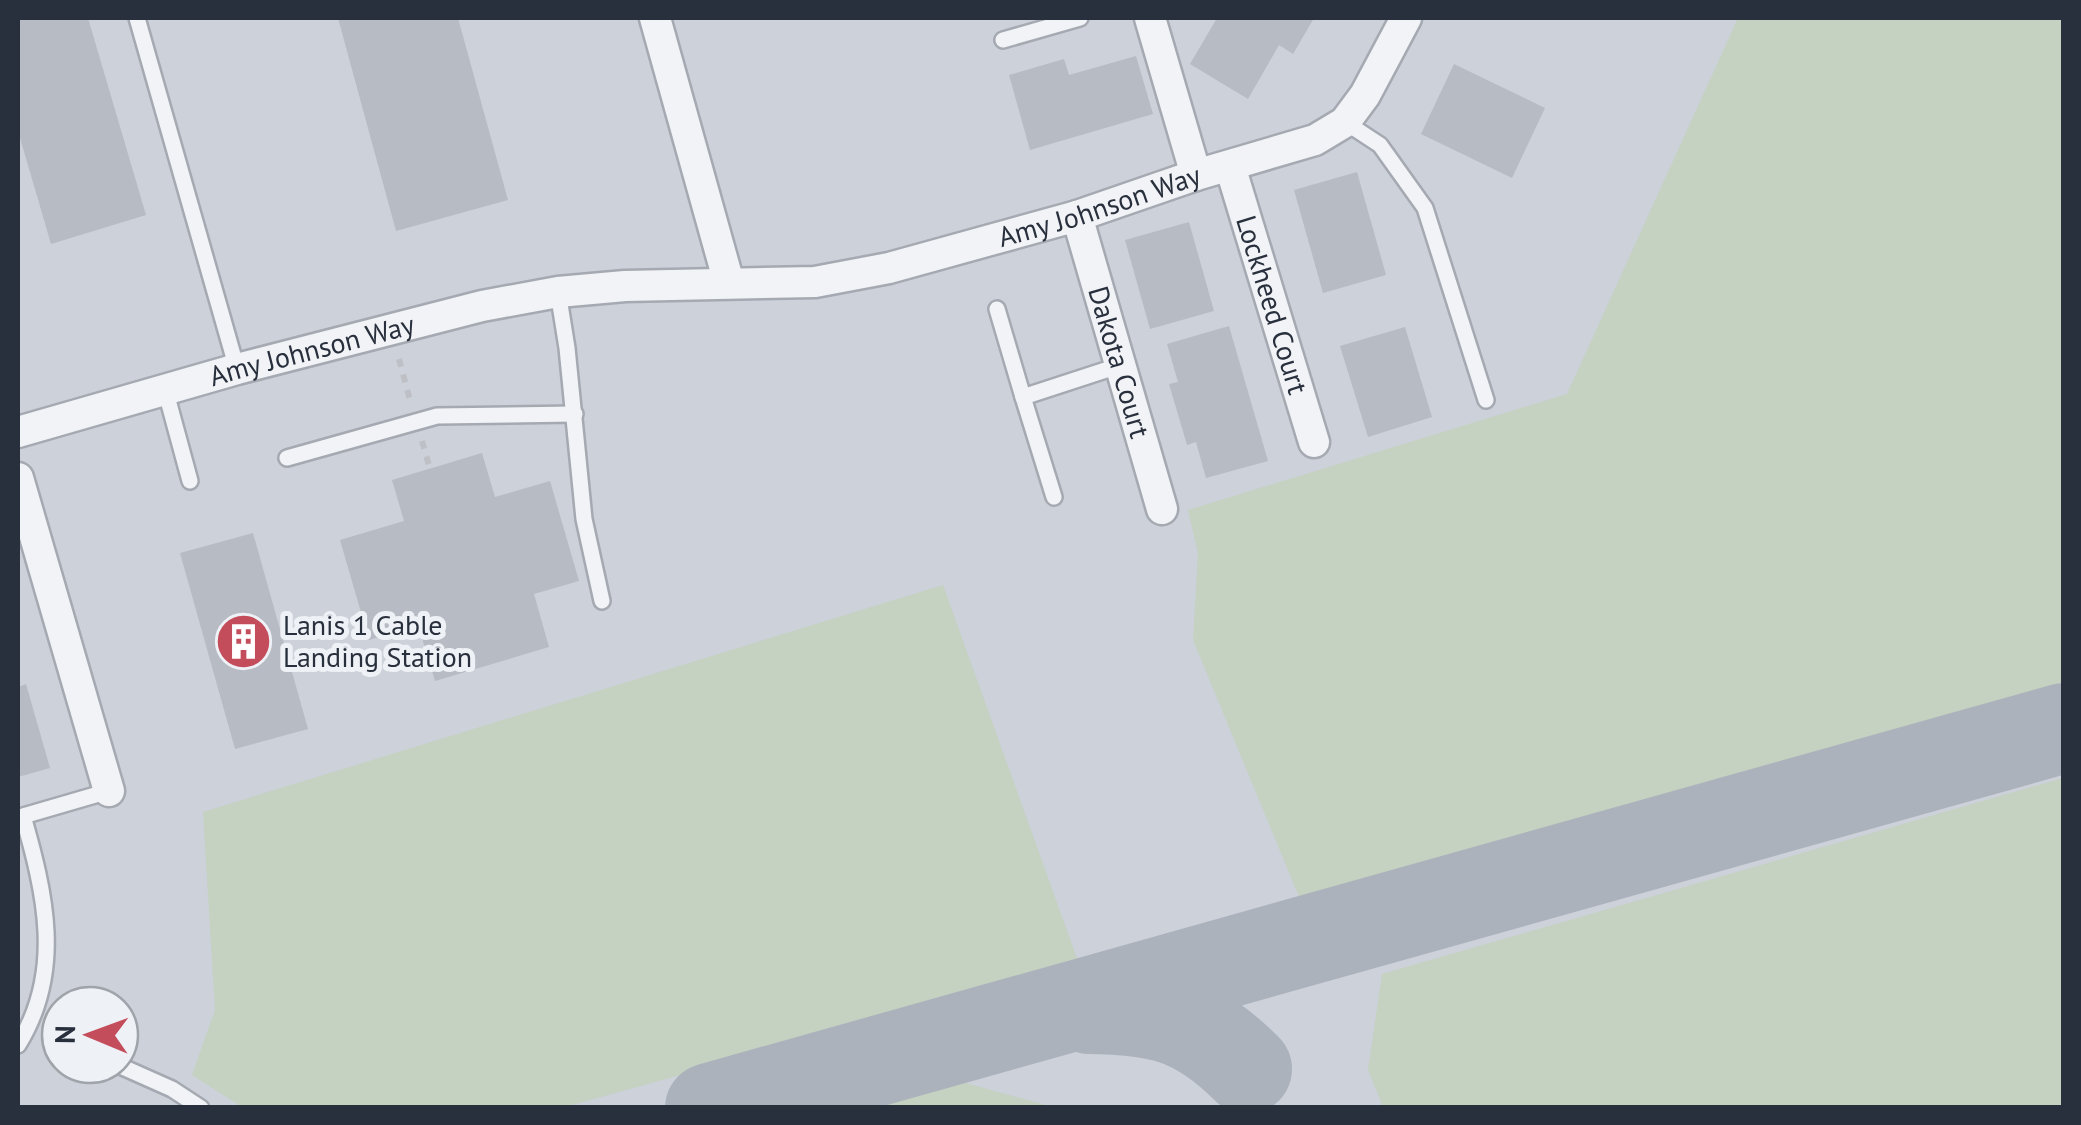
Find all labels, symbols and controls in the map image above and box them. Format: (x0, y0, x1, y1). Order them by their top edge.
street label: Amy Johnson Way (994, 156, 1205, 255)
street label: Lockheed Court (1228, 211, 1317, 399)
street label: Dakota Court (1080, 282, 1159, 442)
street label: Amy Johnson Way (205, 305, 418, 394)
place label: Lanis 1 Cable Landing Station (283, 606, 472, 675)
building icon: Lanis 1 Cable Landing Station (214, 611, 274, 671)
north arrow (40, 985, 140, 1085)
text: N (46, 1025, 83, 1044)

